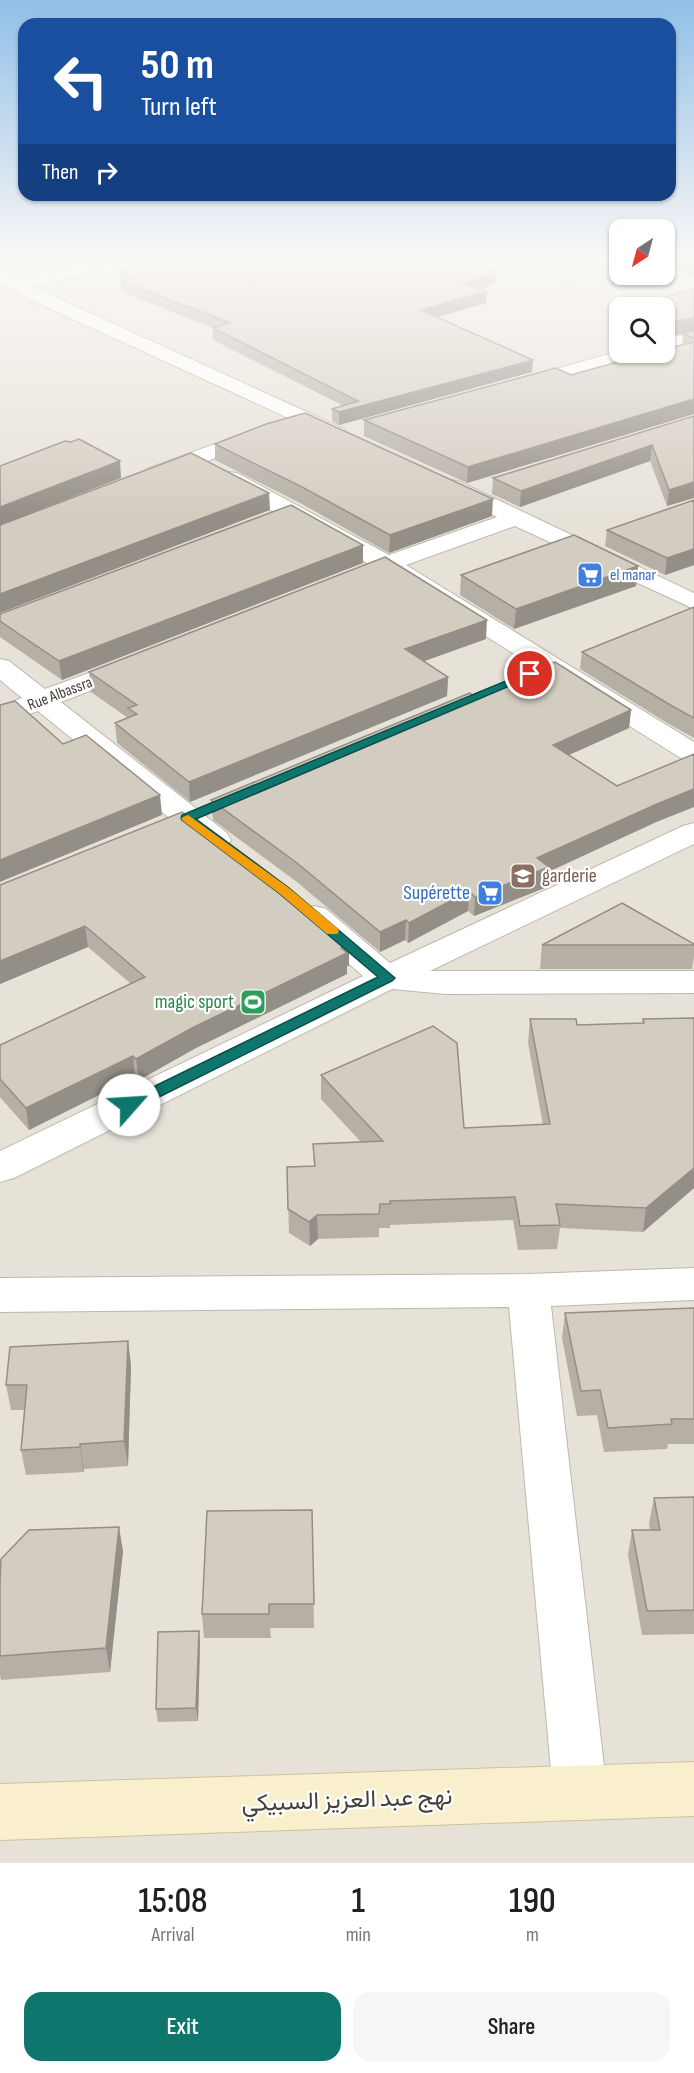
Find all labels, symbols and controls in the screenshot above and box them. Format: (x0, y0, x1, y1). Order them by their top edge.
text: 50 m (141, 40, 214, 91)
icon: left (42, 42, 120, 120)
text: Turn left (141, 91, 217, 123)
icon: right (90, 156, 123, 189)
text: Then (42, 159, 78, 186)
north arrow (609, 219, 675, 285)
map controls (609, 219, 675, 363)
button: search (609, 297, 675, 363)
supermarket icon: el manar (575, 560, 605, 590)
place label: el manar (610, 566, 656, 585)
pin (504, 648, 555, 699)
icon: arrive (513, 657, 546, 690)
street label: Rue Albassra (25, 673, 95, 715)
school or university icon: garderie (508, 861, 538, 891)
place label: garderie (542, 864, 597, 888)
supermarket icon: Supérette (475, 878, 505, 908)
place label: Supérette (403, 881, 470, 905)
sports icon: magic sport (238, 987, 268, 1017)
place label: magic sport (155, 990, 234, 1014)
position arrow (97, 1073, 161, 1137)
street label: نهج عبد العزيز السبيكي (241, 1782, 453, 1822)
text: 15:08 (138, 1880, 208, 1923)
text: 1 (352, 1880, 365, 1923)
text: 190 (509, 1880, 556, 1923)
text: Arrival (151, 1923, 194, 1947)
text: min (346, 1923, 371, 1947)
text: m (526, 1923, 539, 1947)
button: Exit (24, 1992, 341, 2061)
button: Share (353, 1992, 670, 2061)

